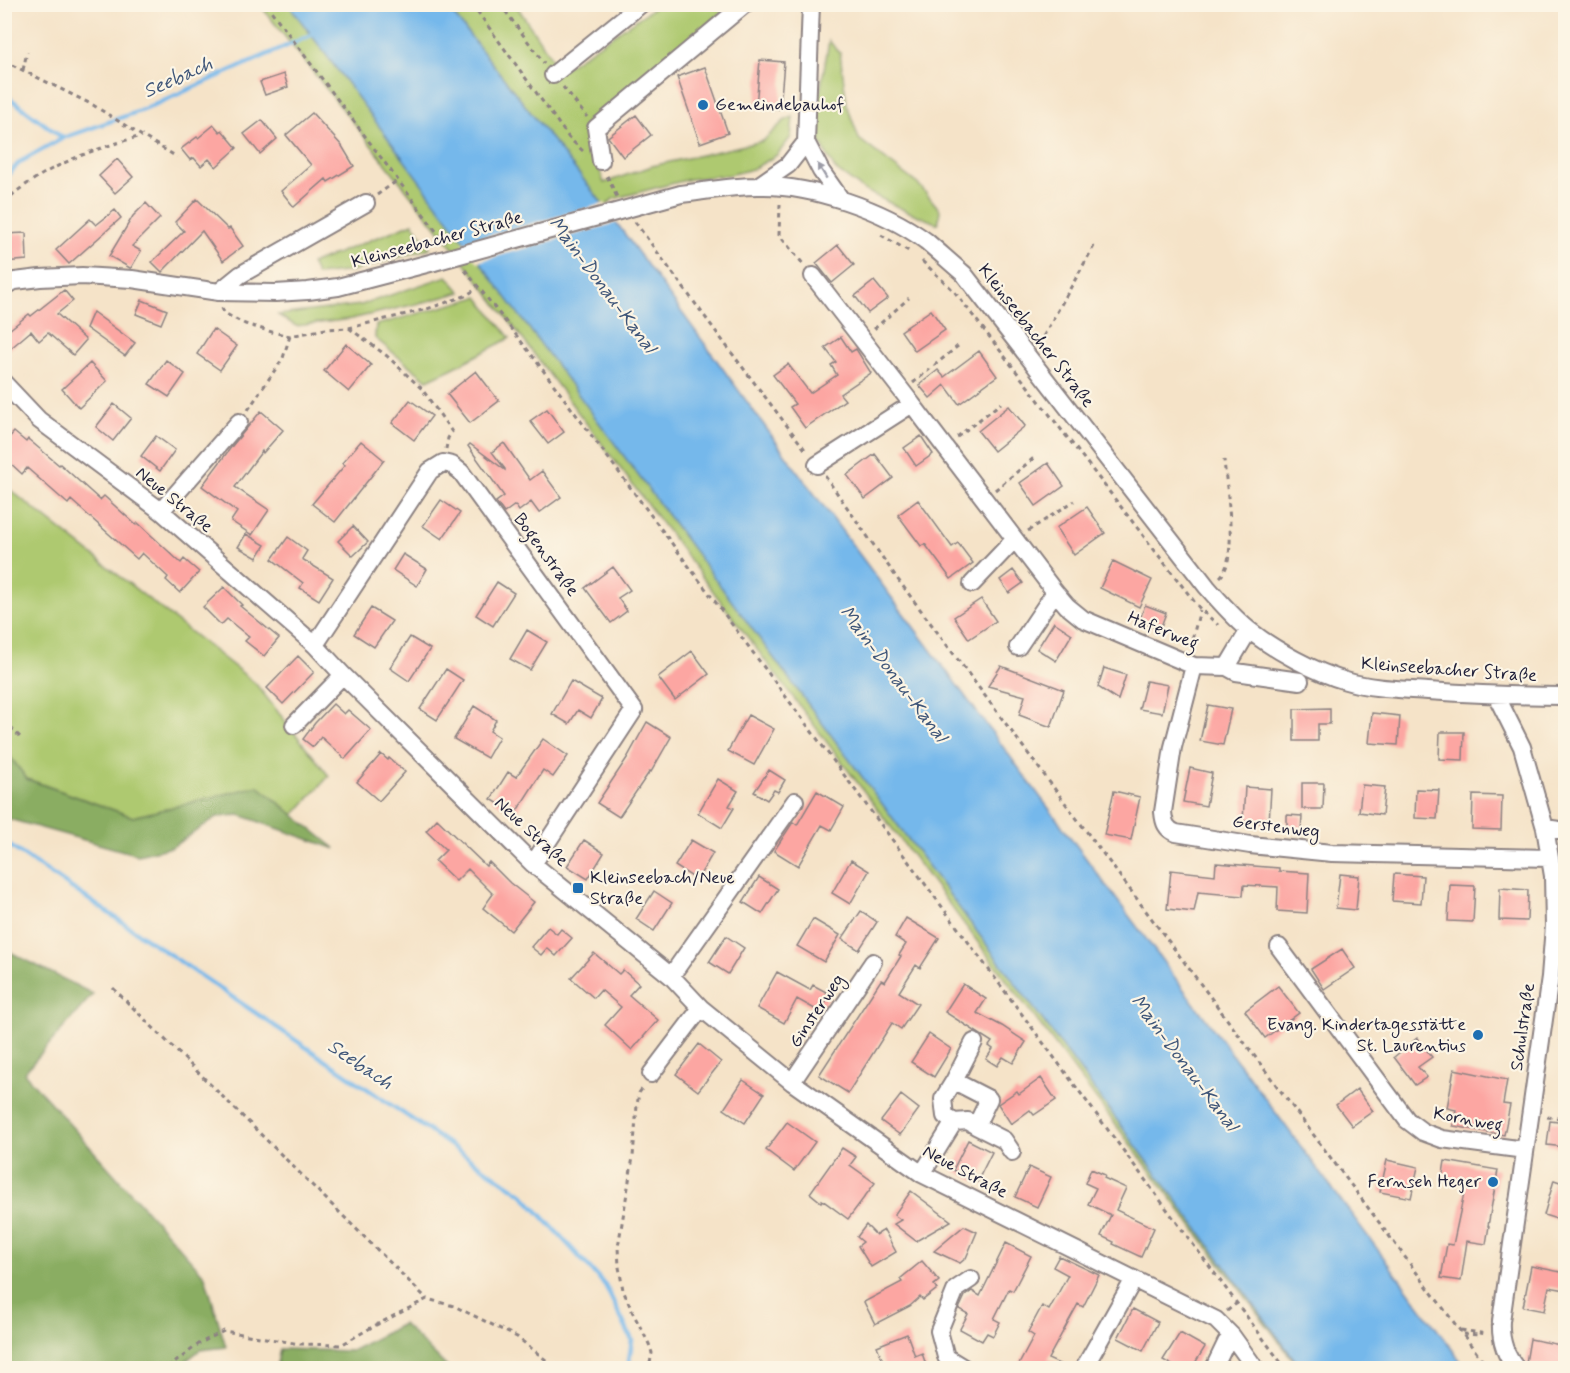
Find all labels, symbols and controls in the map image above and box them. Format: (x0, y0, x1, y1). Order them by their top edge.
water label: Seebach (139, 51, 217, 105)
place label: Gemeindebauhof (715, 93, 845, 117)
marker: Gemeindebauhof (696, 98, 710, 112)
one-way arrow (816, 163, 827, 179)
street label: Kleinseebacher Straße (349, 206, 525, 274)
water label: Main-Donau-Kanal (542, 211, 664, 361)
street label: Kleinseebacher Straße (972, 259, 1100, 413)
street label: Neue Straße (130, 461, 218, 539)
street label: Bogenstraße (506, 508, 585, 603)
water label: Main-Donau-Kanal (833, 600, 955, 750)
street label: Haferweg (1123, 606, 1202, 658)
street label: Kleinseebacher Straße (1360, 652, 1538, 688)
street label: Neue Straße (489, 791, 573, 873)
street label: Gerstenweg (1231, 810, 1321, 845)
place label: Kleinseebach/Neue Straße (590, 866, 735, 911)
marker: Kleinseebach/Neue Straße (571, 881, 585, 895)
street label: Ginsterweg (784, 969, 851, 1053)
street label: Schulstraße (1505, 981, 1541, 1073)
water label: Main-Donau-Kanal (1124, 989, 1246, 1139)
place label: Evang. Kindertagesstätte St. Laurentius (1267, 1013, 1466, 1058)
marker: Evang. Kindertagesstätte St. Laurentius (1471, 1028, 1485, 1042)
water label: Seebach (322, 1033, 398, 1097)
street label: Kornweg (1431, 1102, 1505, 1140)
street label: Neue Straße (918, 1140, 1012, 1205)
place label: Fernseh Heger (1367, 1170, 1482, 1194)
marker: Fernseh Heger (1486, 1175, 1500, 1189)

